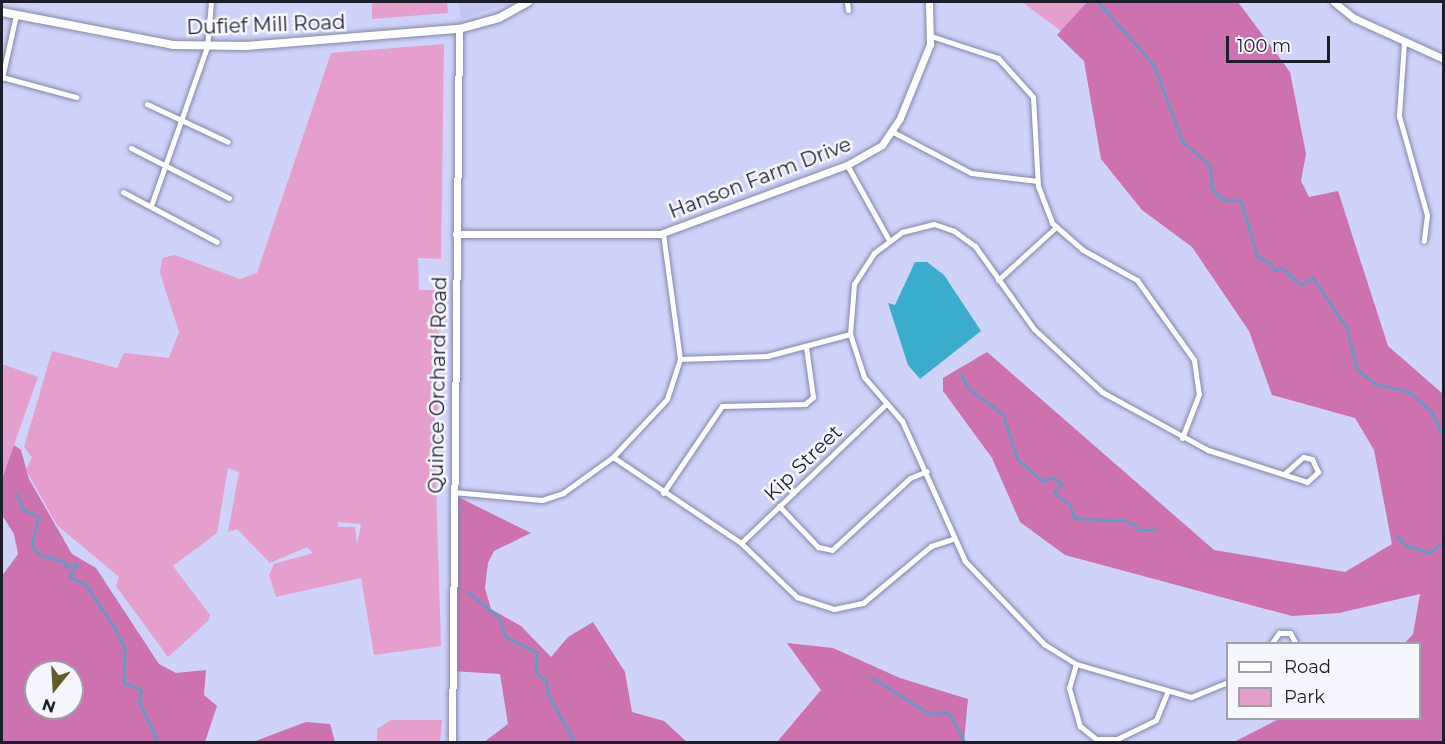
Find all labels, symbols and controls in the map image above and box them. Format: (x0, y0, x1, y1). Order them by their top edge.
street label: Dufief Mill Road (186, 10, 346, 40)
scale bar (1229, 24, 1332, 62)
text: 100 m (1237, 35, 1291, 57)
street label: Hanson Farm Drive (665, 132, 855, 224)
street label: Quince Orchard Road (424, 276, 452, 494)
street label: Kip Street (759, 420, 847, 506)
legend (1226, 642, 1421, 720)
text: Road (1284, 656, 1331, 678)
north arrow (24, 660, 84, 720)
text: Park (1284, 686, 1325, 708)
text: N (40, 695, 58, 717)

